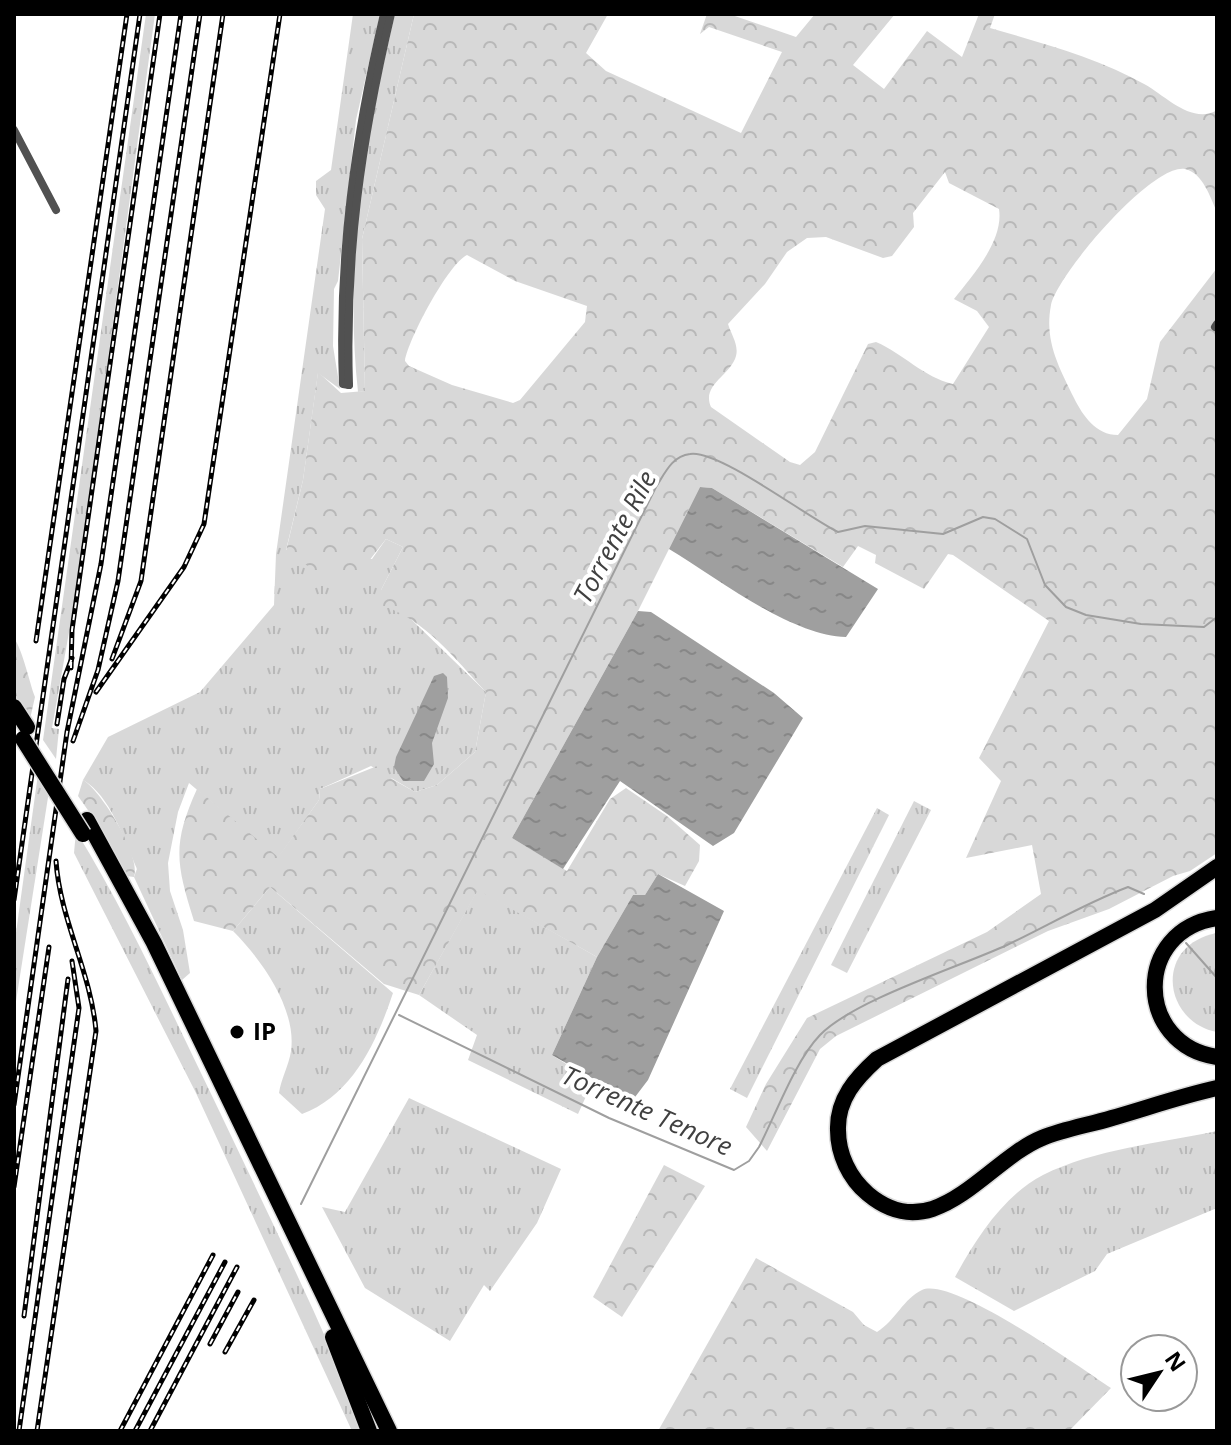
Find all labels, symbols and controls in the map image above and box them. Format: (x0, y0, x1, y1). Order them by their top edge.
water label: Torrente Rile (564, 464, 664, 609)
place label: IP (253, 1014, 276, 1047)
marker: IP (228, 1023, 246, 1041)
water label: Torrente Tenore (556, 1056, 738, 1164)
north arrow (1119, 1333, 1199, 1413)
text: N (1159, 1345, 1194, 1377)

